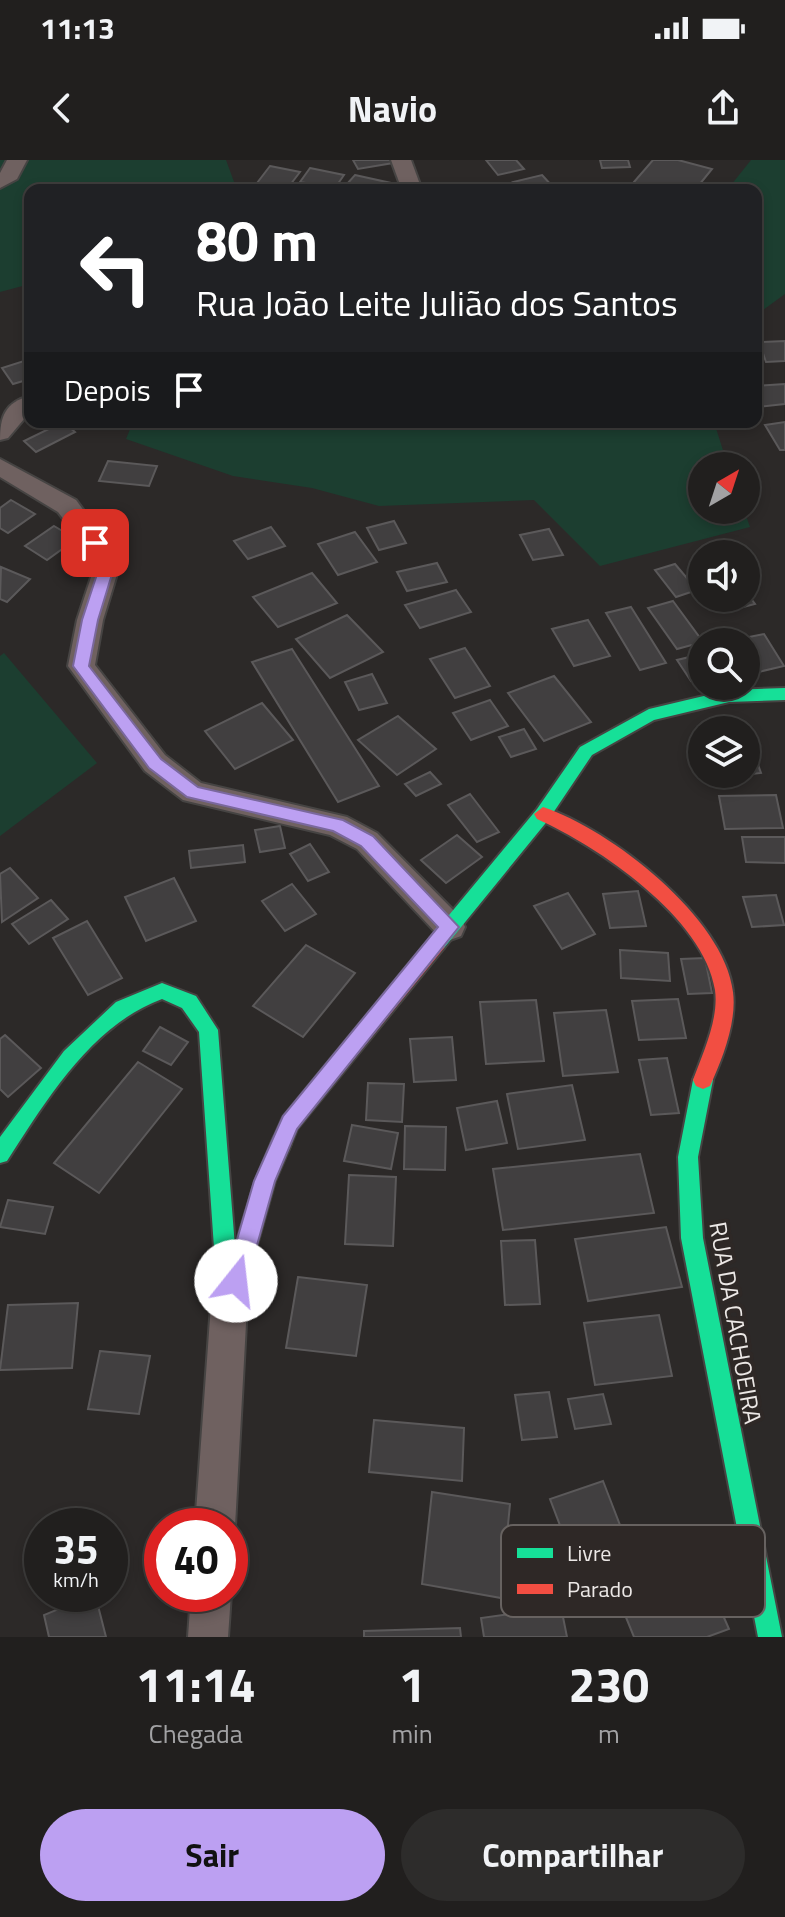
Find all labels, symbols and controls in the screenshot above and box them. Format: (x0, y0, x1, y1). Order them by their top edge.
text: 11:13 (40, 5, 115, 51)
text: Navio (348, 81, 437, 136)
icon: back (40, 86, 84, 130)
icon: share (701, 86, 745, 130)
text: 80 m (196, 198, 318, 283)
icon: left (64, 216, 168, 320)
text: Rua João Leite Julião dos Santos (196, 275, 678, 330)
text: Depois (64, 367, 151, 413)
icon: arrive (167, 368, 211, 412)
north arrow (688, 452, 760, 524)
map controls (688, 452, 760, 788)
pin (61, 509, 129, 577)
icon: arrive (73, 521, 117, 565)
button: sound (688, 540, 760, 612)
button: search (688, 628, 760, 700)
button: layers (688, 716, 760, 788)
street label: RUA DA CACHOEIRA (700, 1219, 771, 1427)
position arrow (194, 1239, 278, 1323)
speed limit sign: 40 (144, 1508, 248, 1612)
text: 35 (54, 1519, 98, 1580)
legend (501, 1525, 765, 1617)
text: Livre (567, 1536, 611, 1570)
text: km/h (53, 1564, 99, 1595)
text: Parado (567, 1572, 633, 1606)
text: 11:14 (136, 1648, 256, 1721)
text: 1 (399, 1648, 426, 1721)
text: 230 (569, 1648, 649, 1721)
text: Chegada (148, 1714, 243, 1753)
text: min (391, 1714, 433, 1753)
text: m (598, 1714, 620, 1753)
button: Sair (40, 1809, 385, 1901)
button: Compartilhar (401, 1809, 745, 1901)

